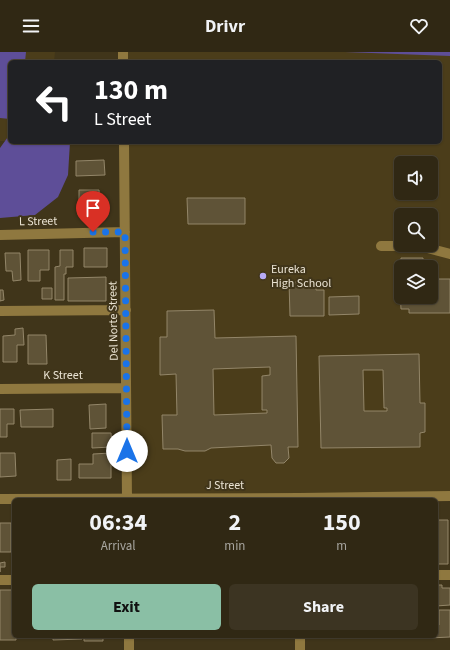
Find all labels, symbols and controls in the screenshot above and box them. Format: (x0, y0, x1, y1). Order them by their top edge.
text: Drivr (205, 14, 245, 39)
icon: menu (20, 15, 42, 37)
icon: heart (408, 15, 430, 37)
text: 130 m (94, 70, 168, 110)
icon: left (28, 76, 80, 128)
text: L Street (94, 107, 151, 132)
map controls (394, 156, 438, 304)
button: sound (394, 156, 438, 200)
pin (76, 191, 110, 232)
icon: arrive (82, 197, 104, 219)
button: search (394, 208, 438, 252)
street label: L Street (19, 213, 57, 230)
button: layers (394, 260, 438, 304)
place label: Eureka High School (271, 261, 331, 292)
marker: Eureka High School (258, 271, 268, 281)
street label: Del Norte Street (104, 281, 123, 361)
street label: K Street (43, 367, 83, 384)
position arrow (106, 430, 148, 472)
street label: J Street (206, 477, 244, 494)
text: 06:34 (89, 505, 147, 540)
text: 2 (229, 505, 241, 540)
text: 150 (323, 505, 361, 540)
text: Arrival (101, 537, 136, 555)
text: min (224, 537, 245, 555)
text: m (336, 537, 347, 555)
button: Exit (32, 584, 221, 630)
button: Share (229, 584, 418, 630)

